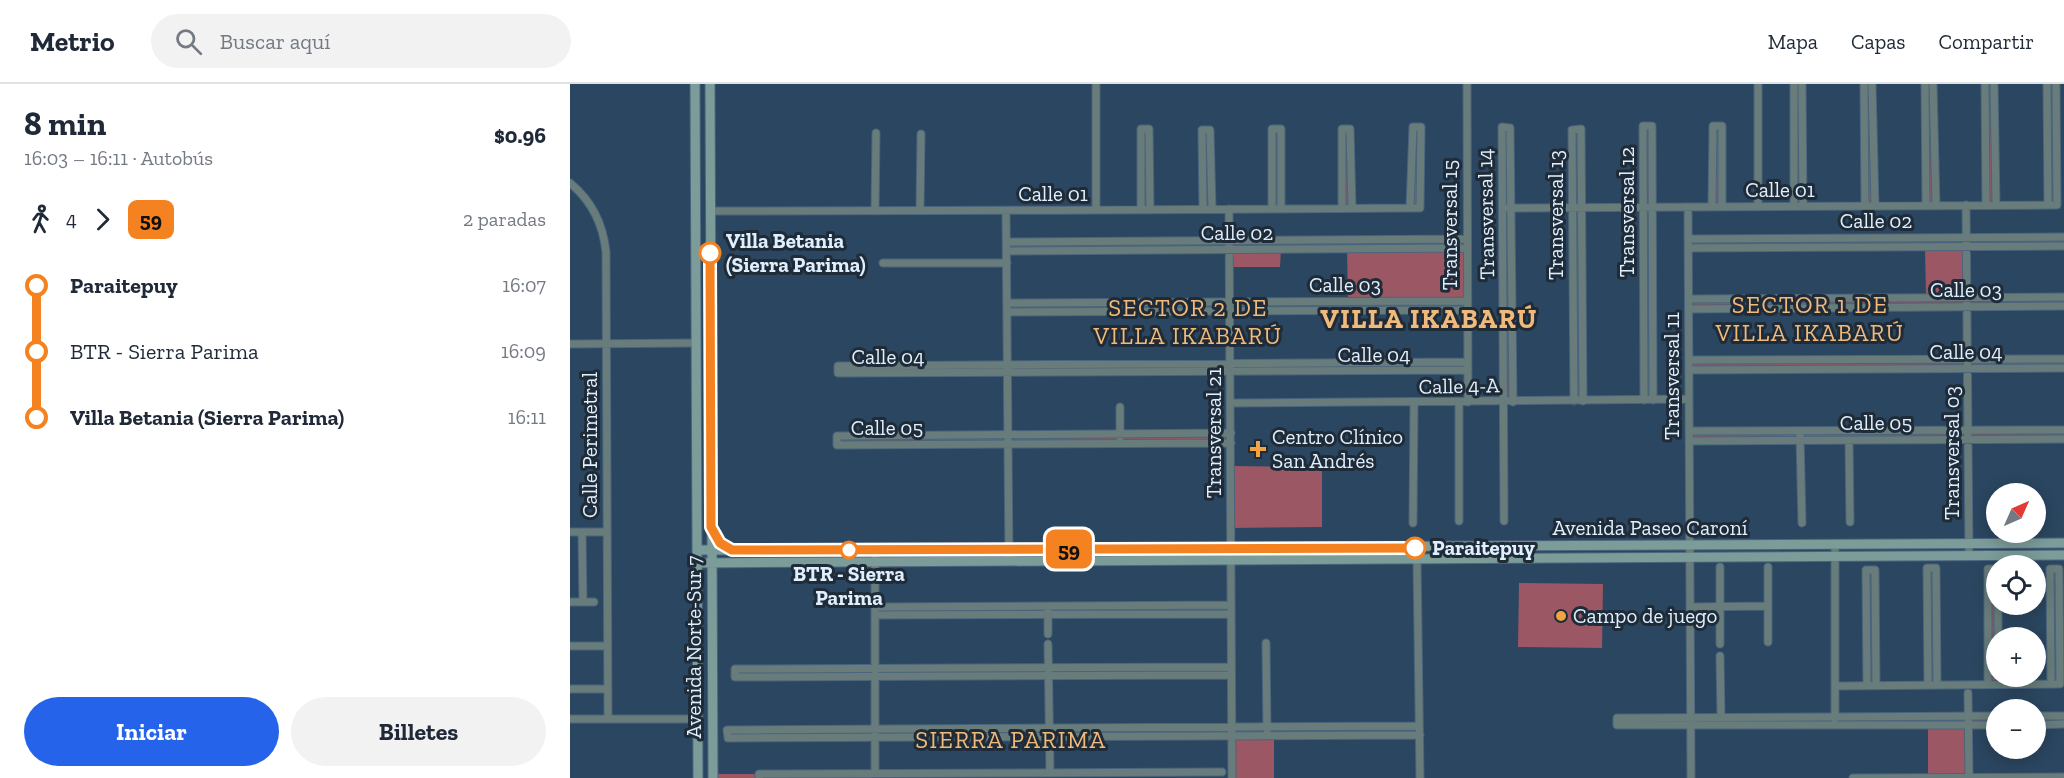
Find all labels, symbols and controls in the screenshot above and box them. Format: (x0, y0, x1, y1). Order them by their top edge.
search box (151, 14, 571, 68)
text: Metrio (30, 25, 115, 58)
icon: search (172, 25, 205, 58)
text: Buscar aquí (220, 28, 331, 55)
text: Mapa (1768, 29, 1818, 54)
text: Capas (1851, 29, 1906, 54)
text: Compartir (1939, 29, 2034, 54)
text: 8 min (24, 104, 106, 143)
text: $0.96 (494, 122, 546, 149)
text: 16:03 – 16:11 · Autobús (24, 146, 213, 170)
street label: Transversal 12 (1614, 147, 1639, 277)
street label: Transversal 14 (1472, 148, 1499, 280)
street label: Transversal 13 (1543, 150, 1568, 280)
street label: Transversal 15 (1437, 160, 1462, 290)
street label: Calle 01 (1745, 177, 1815, 202)
street label: Calle 01 (1018, 181, 1088, 206)
icon: walk (24, 203, 57, 236)
icon: forward (86, 203, 119, 236)
text: 4 (66, 207, 77, 231)
text: 59 (140, 207, 162, 232)
text: 2 paradas (463, 207, 546, 231)
street label: Calle 02 (1840, 208, 1912, 233)
street label: Calle 02 (1201, 220, 1273, 245)
place label: Villa Betania (Sierra Parima) (726, 228, 866, 277)
marker: Villa Betania (Sierra Parima) (699, 242, 721, 264)
text: Paraitepuy (70, 272, 178, 299)
street label: Calle 03 (1309, 272, 1381, 297)
text: 16:07 (502, 273, 546, 297)
street label: Calle 03 (1930, 277, 2002, 302)
district label: SECTOR 1 DE VILLA IKABARÚ (1714, 290, 1905, 347)
district label: SECTOR 2 DE VILLA IKABARÚ (1092, 293, 1283, 350)
district label: VILLA IKABARÚ (1320, 303, 1538, 335)
street label: Transversal 11 (1659, 312, 1684, 440)
text: BTR - Sierra Parima (70, 338, 259, 365)
text: 16:09 (501, 339, 546, 363)
street label: Calle 04 (1930, 339, 2002, 364)
street label: Calle 04 (1338, 342, 1410, 367)
street label: Calle 04 (852, 344, 924, 369)
street label: Transversal 21 (1201, 368, 1226, 498)
street label: Calle Perimetral (577, 372, 602, 518)
street label: Calle 4-A (1418, 372, 1500, 399)
street label: Transversal 03 (1939, 386, 1964, 520)
text: Villa Betania (Sierra Parima) (70, 404, 344, 431)
text: 16:11 (508, 405, 546, 429)
street label: Calle 05 (1840, 410, 1912, 435)
street label: Calle 05 (851, 415, 923, 440)
place label: Centro Clínico San Andrés (1272, 424, 1403, 473)
marker: Centro Clínico San Andrés (1249, 440, 1267, 458)
north arrow (1986, 483, 2046, 543)
map controls (1986, 483, 2046, 759)
street label: Avenida Paseo Caroní (1552, 515, 1748, 540)
line badge: 59 (1042, 530, 1096, 568)
place label: Paraitepuy (1432, 535, 1535, 560)
text: 59 (1058, 537, 1080, 562)
marker: Paraitepuy (1404, 537, 1426, 559)
marker: BTR - Sierra Parima (840, 541, 858, 559)
street label: Avenida Norte-Sur 7 (681, 555, 706, 738)
button: locate (1986, 555, 2046, 615)
place label: BTR - Sierra Parima (793, 561, 905, 610)
place label: Campo de juego (1573, 603, 1717, 629)
marker: Campo de juego (1554, 609, 1568, 623)
button: + (1986, 627, 2046, 687)
button: Iniciar (24, 697, 279, 766)
button: Billetes (291, 697, 546, 766)
button: − (1986, 699, 2046, 759)
district label: SIERRA PARIMA (915, 725, 1107, 754)

